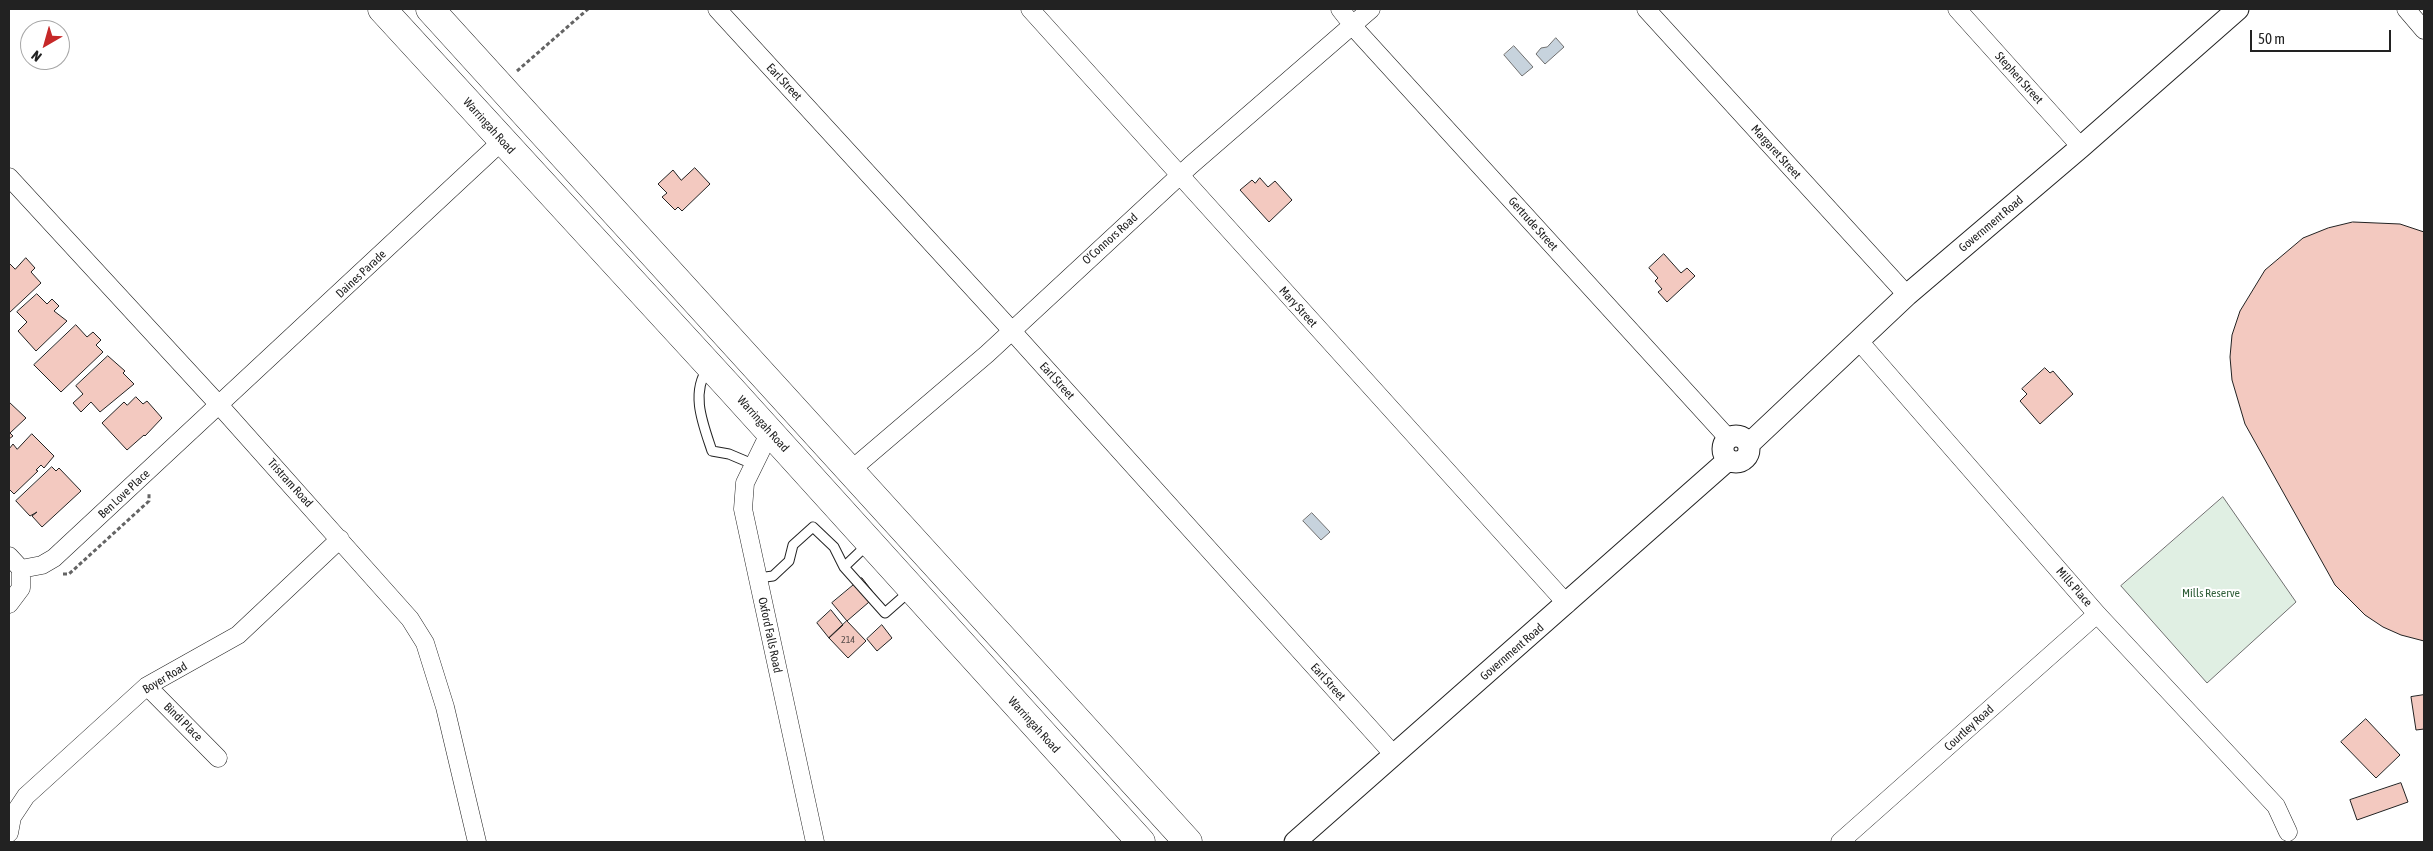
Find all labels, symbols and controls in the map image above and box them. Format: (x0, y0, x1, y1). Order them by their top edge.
north arrow (20, 20, 70, 70)
scale bar (2253, 20, 2394, 52)
text: 50 m (2258, 30, 2285, 47)
text: N (28, 47, 45, 65)
street label: Stephen Street (1992, 49, 2046, 107)
street label: Earl Street (763, 60, 805, 104)
street label: Warringah Road (460, 95, 518, 157)
street label: Margaret Street (1748, 122, 1804, 182)
street label: Government Road (1956, 193, 2026, 255)
street label: Gertrude Street (1505, 194, 1561, 254)
street label: O'Connors Road (1079, 210, 1141, 268)
street label: Daines Parade (333, 247, 389, 301)
street label: Mary Street (1276, 284, 1320, 330)
street label: Earl Street (1036, 359, 1078, 403)
street label: Warringah Road (734, 393, 792, 455)
street label: Tristram Road (264, 456, 316, 510)
street label: Ben Love Place (95, 466, 153, 522)
street label: Mills Place (2053, 564, 2095, 610)
park label: Mills Reserve (2182, 586, 2240, 600)
street label: Oxford Falls Road (755, 596, 785, 674)
street label: Government Road (1477, 621, 1547, 683)
house number: 214 (841, 634, 855, 646)
street label: Boyer Road (140, 659, 190, 697)
street label: Earl Street (1307, 660, 1349, 704)
street label: Warringah Road (1005, 694, 1063, 756)
street label: Bindi Place (161, 700, 205, 744)
street label: Courtley Road (1941, 702, 1997, 754)

